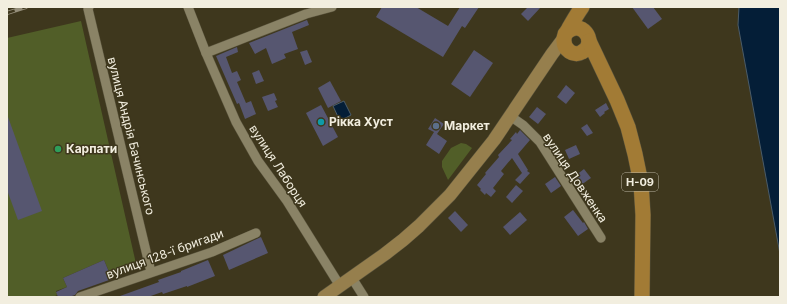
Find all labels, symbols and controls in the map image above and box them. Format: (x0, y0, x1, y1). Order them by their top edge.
street label: вулиця Андрія Бачинського (105, 55, 158, 216)
place label: Рікка Хуст (329, 114, 393, 129)
marker: Рікка Хуст (316, 117, 326, 127)
place label: Маркет (444, 118, 490, 133)
marker: Маркет (431, 121, 441, 131)
street label: вулиця Лаборця (246, 122, 311, 210)
street label: вулиця Довженка (540, 130, 611, 225)
place label: Карпати (66, 141, 117, 156)
marker: Карпати (53, 144, 63, 154)
road number: Н-09 (622, 173, 658, 191)
street label: вулиця 128-ї бригади (104, 225, 226, 282)

